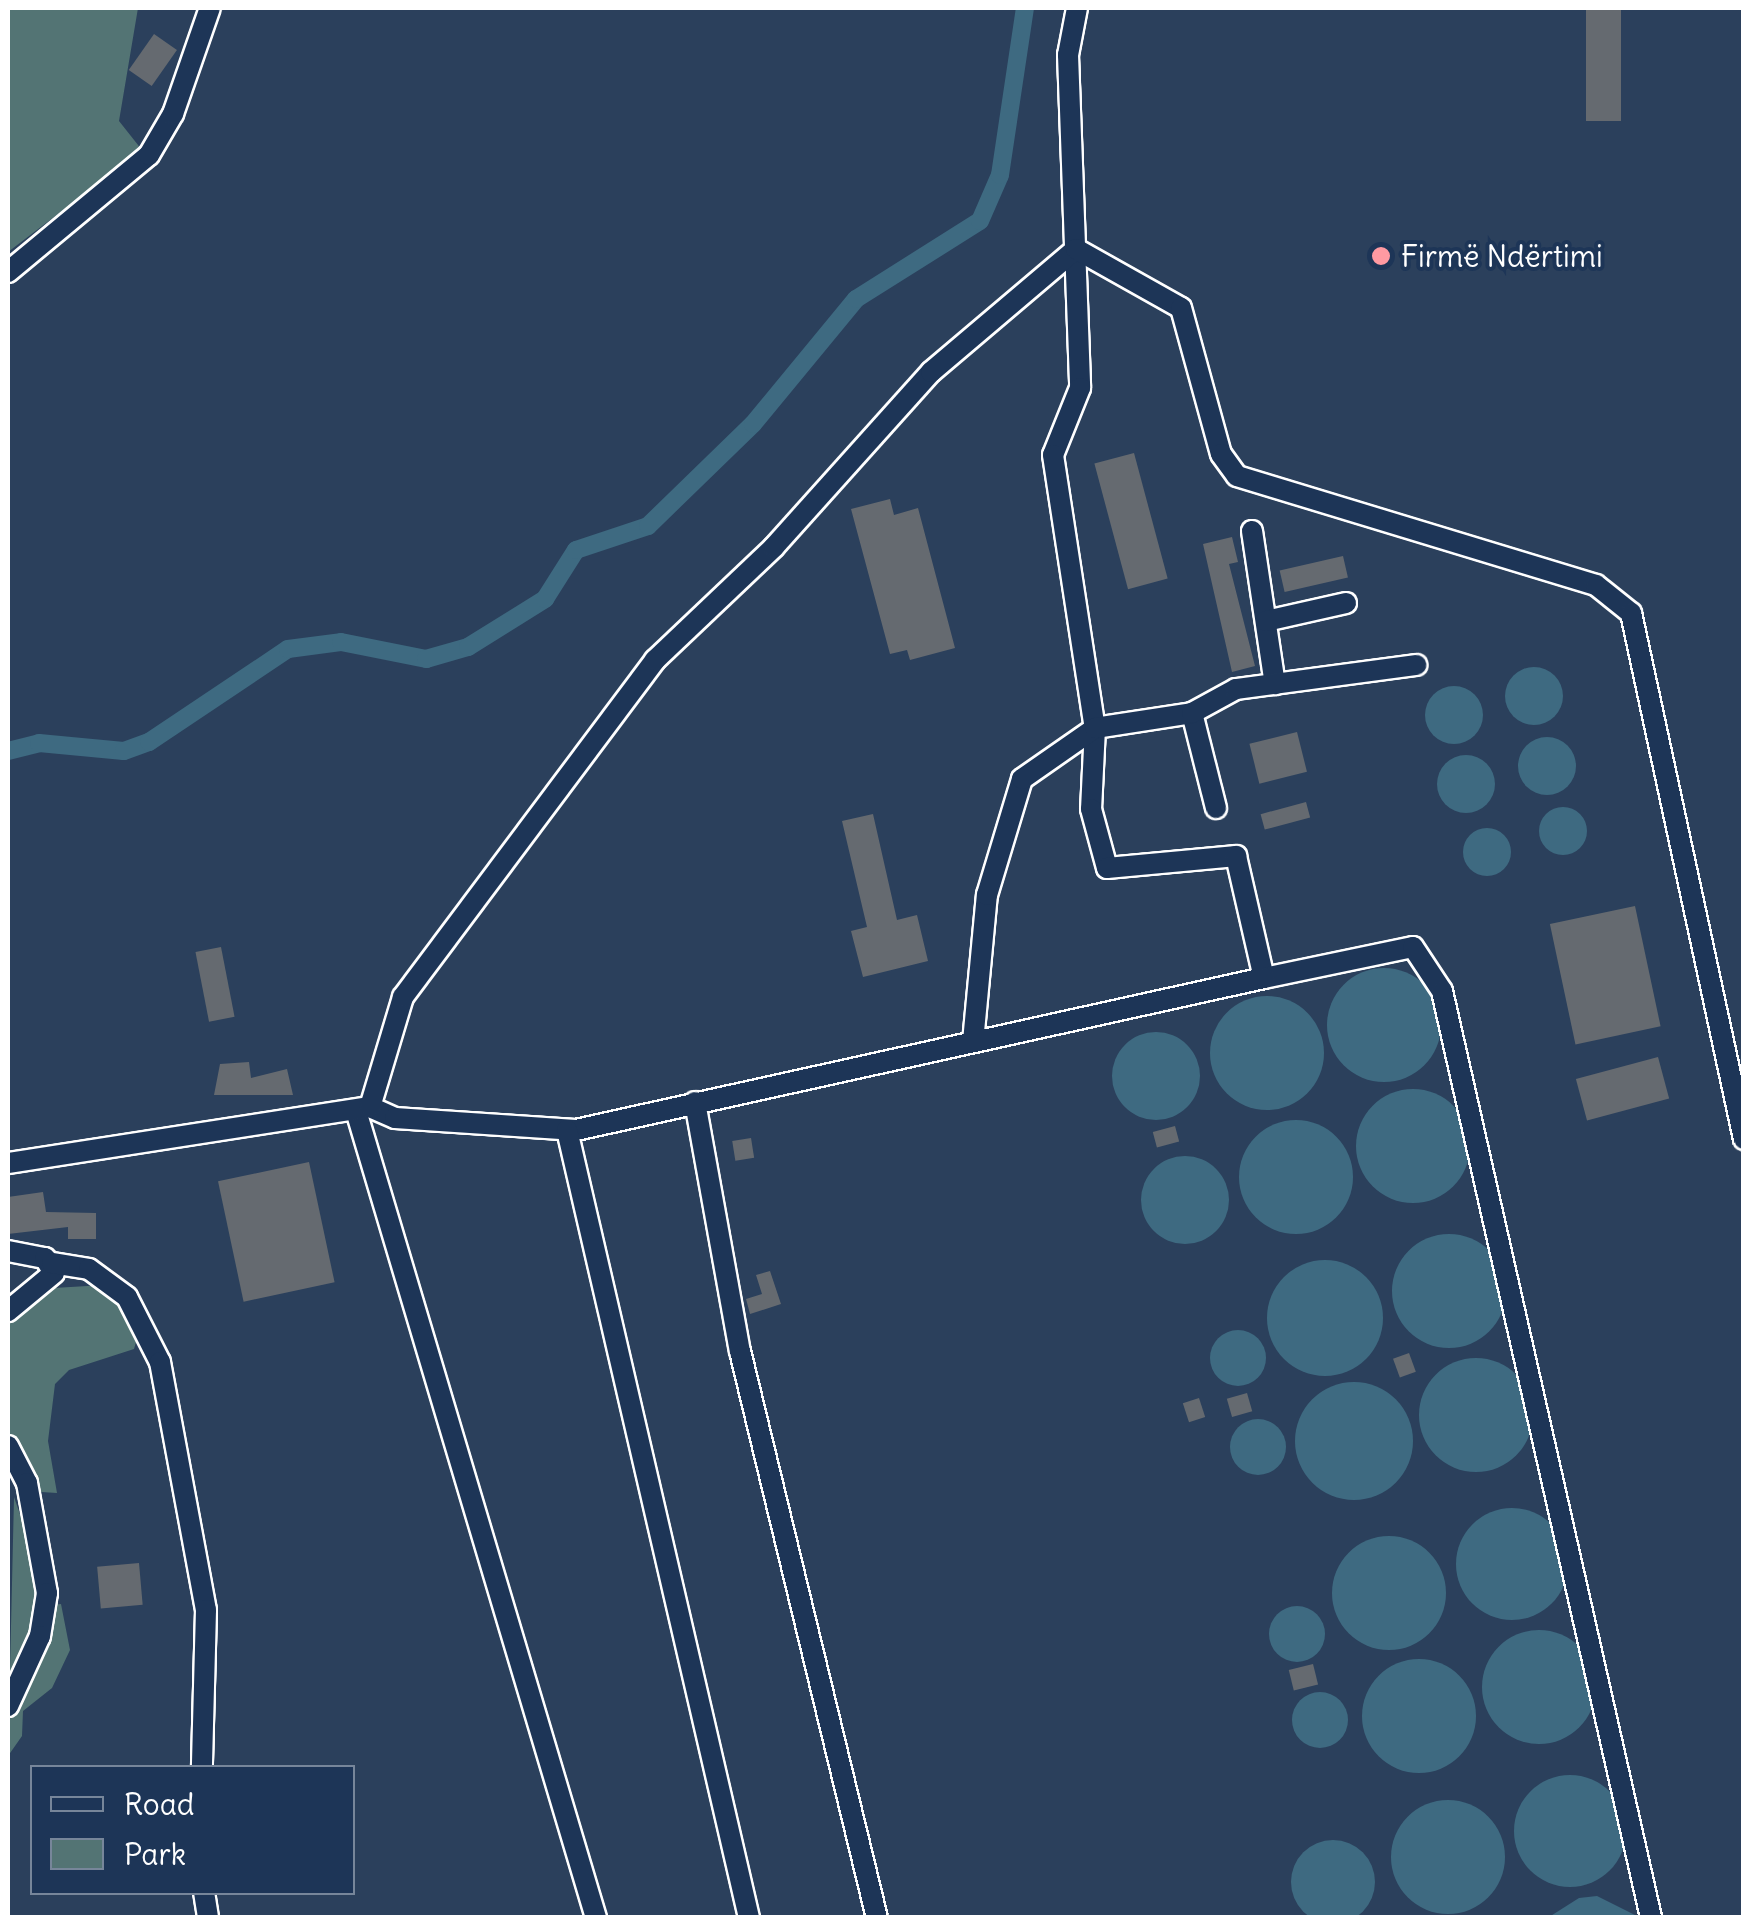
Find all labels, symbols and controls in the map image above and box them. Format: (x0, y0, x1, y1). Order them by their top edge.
place label: Firmë Ndërtimi (1401, 238, 1603, 274)
marker: Firmë Ndërtimi (1370, 245, 1392, 267)
legend (30, 1765, 355, 1895)
text: Road (124, 1785, 194, 1823)
text: Park (124, 1835, 186, 1873)

